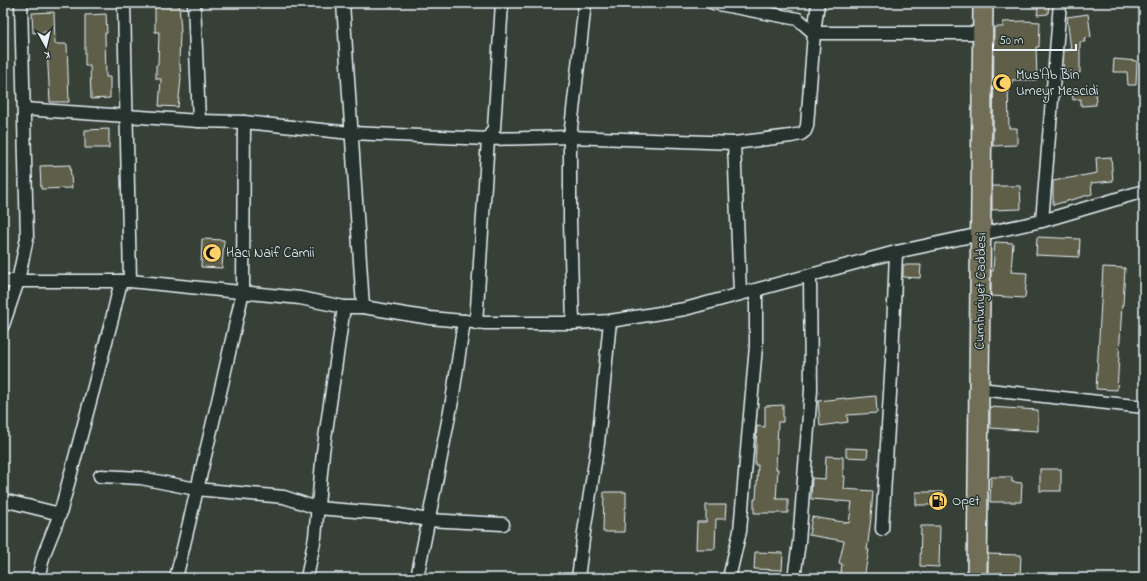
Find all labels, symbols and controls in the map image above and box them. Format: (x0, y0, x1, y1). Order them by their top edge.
north arrow (26, 26, 66, 66)
scale bar (993, 26, 1076, 52)
text: 50 m (999, 32, 1023, 50)
text: K (43, 47, 51, 63)
place label: Mus'Ab Bin Umeyr Mescidi (1016, 65, 1099, 103)
mosque icon: Mus'Ab Bin Umeyr Mescidi (991, 72, 1013, 94)
street label: Cumhuriyet Caddesi (969, 232, 994, 350)
mosque icon: Hacı Naif Camii (201, 242, 223, 264)
place label: Hacı Naif Camii (226, 243, 315, 264)
fuel station icon: Opet (927, 490, 949, 512)
place label: Opet (952, 491, 980, 512)

